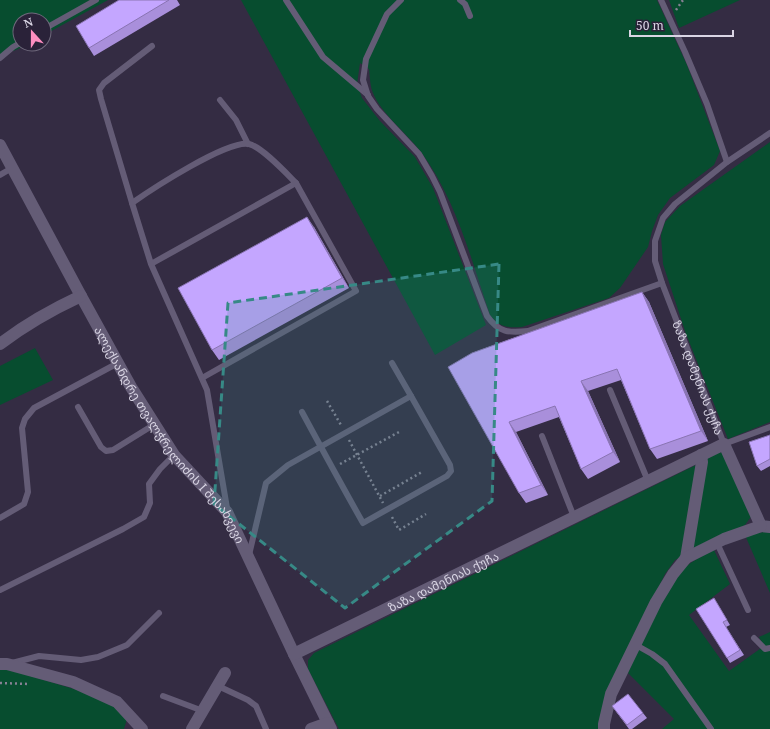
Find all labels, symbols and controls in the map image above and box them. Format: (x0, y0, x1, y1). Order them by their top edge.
north arrow (12, 12, 52, 52)
scale bar (630, 12, 733, 38)
text: N (22, 14, 35, 31)
text: 50 m (636, 17, 664, 34)
street label: ზაზა დამენიას ქუჩა (669, 318, 728, 437)
street label: ალექსანდრე თვალჭრელიძის I შესახვევი (91, 323, 249, 546)
street label: ზაზა დამენიას ქუჩა (385, 547, 501, 615)

